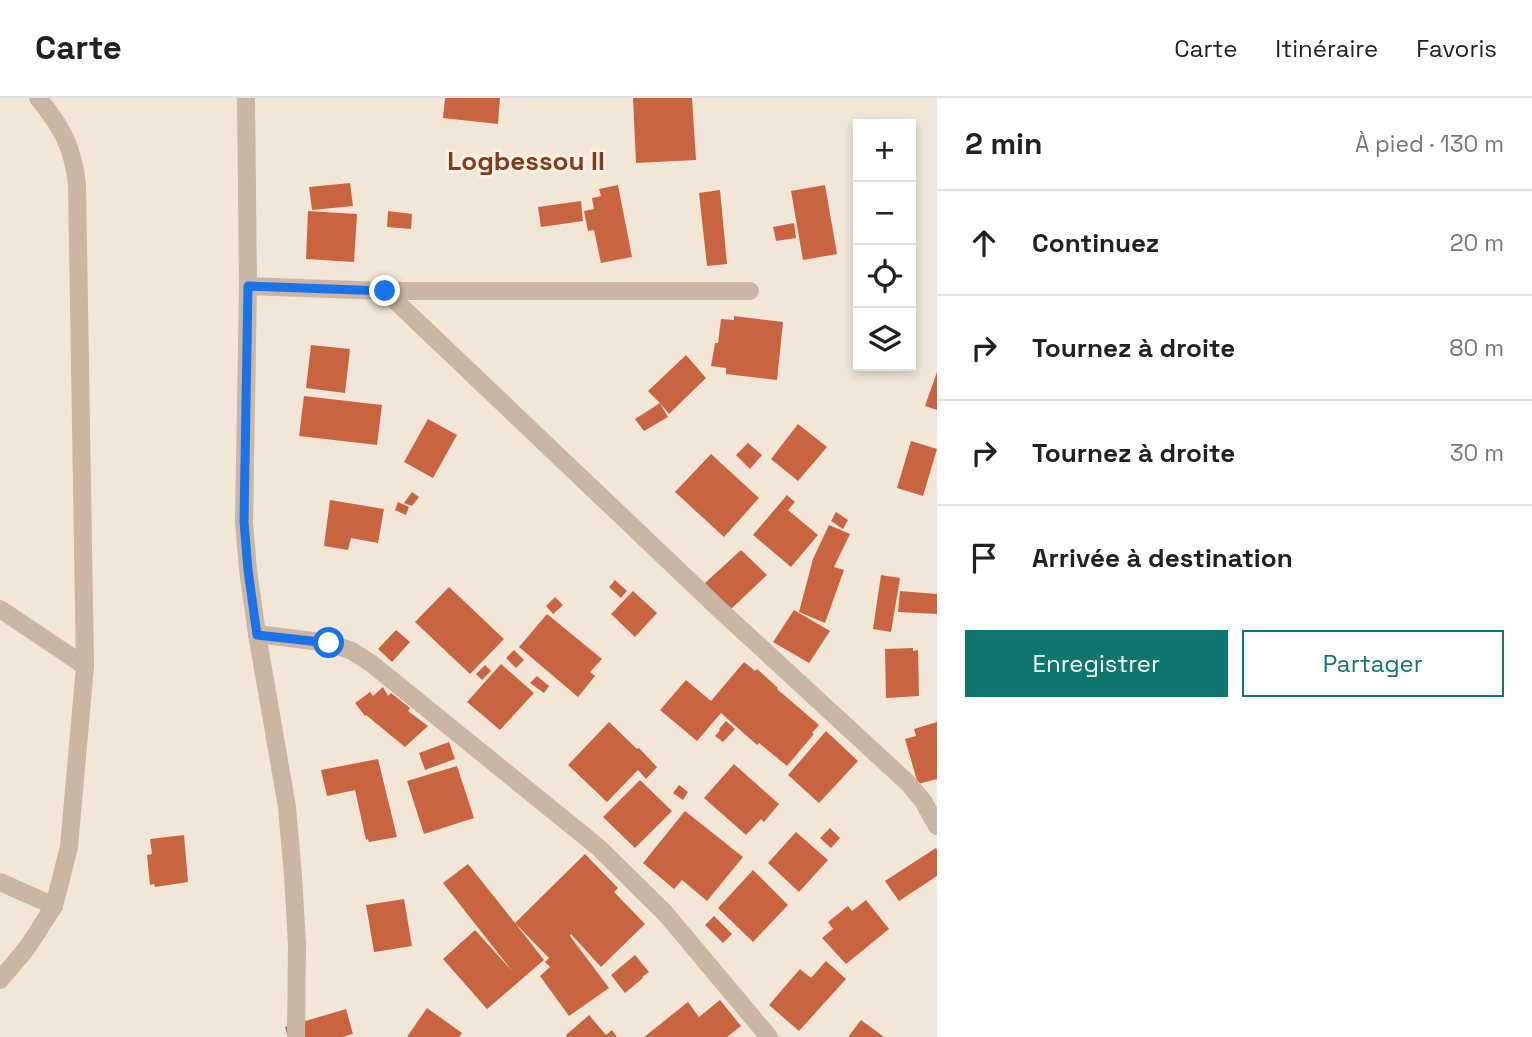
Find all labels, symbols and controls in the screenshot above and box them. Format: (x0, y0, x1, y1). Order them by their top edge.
text: Carte (35, 27, 122, 69)
text: Carte (1174, 33, 1237, 64)
text: Itinéraire (1275, 33, 1378, 64)
text: Favoris (1416, 33, 1497, 64)
map controls (853, 119, 916, 371)
button: + (853, 119, 916, 182)
text: 2 min (965, 124, 1043, 163)
text: À pied · 130 m (1355, 129, 1504, 159)
district label: Logbessou II (447, 144, 605, 178)
button: − (853, 182, 916, 245)
icon: ahead (965, 224, 1003, 262)
text: Continuez (1032, 226, 1159, 260)
text: 20 m (1450, 228, 1504, 258)
button: locate (853, 245, 916, 308)
route end (369, 275, 400, 306)
button: layers (853, 308, 916, 371)
icon: right (965, 329, 1003, 367)
text: Tournez à droite (1032, 331, 1235, 365)
text: 80 m (1449, 333, 1504, 363)
icon: right (965, 434, 1003, 472)
text: Tournez à droite (1032, 436, 1235, 470)
text: 30 m (1450, 438, 1504, 468)
icon: arrive (965, 539, 1003, 577)
text: Arrivée à destination (1032, 541, 1293, 575)
route start (313, 627, 344, 658)
button: Enregistrer (965, 630, 1228, 697)
button: Partager (1242, 630, 1504, 697)

